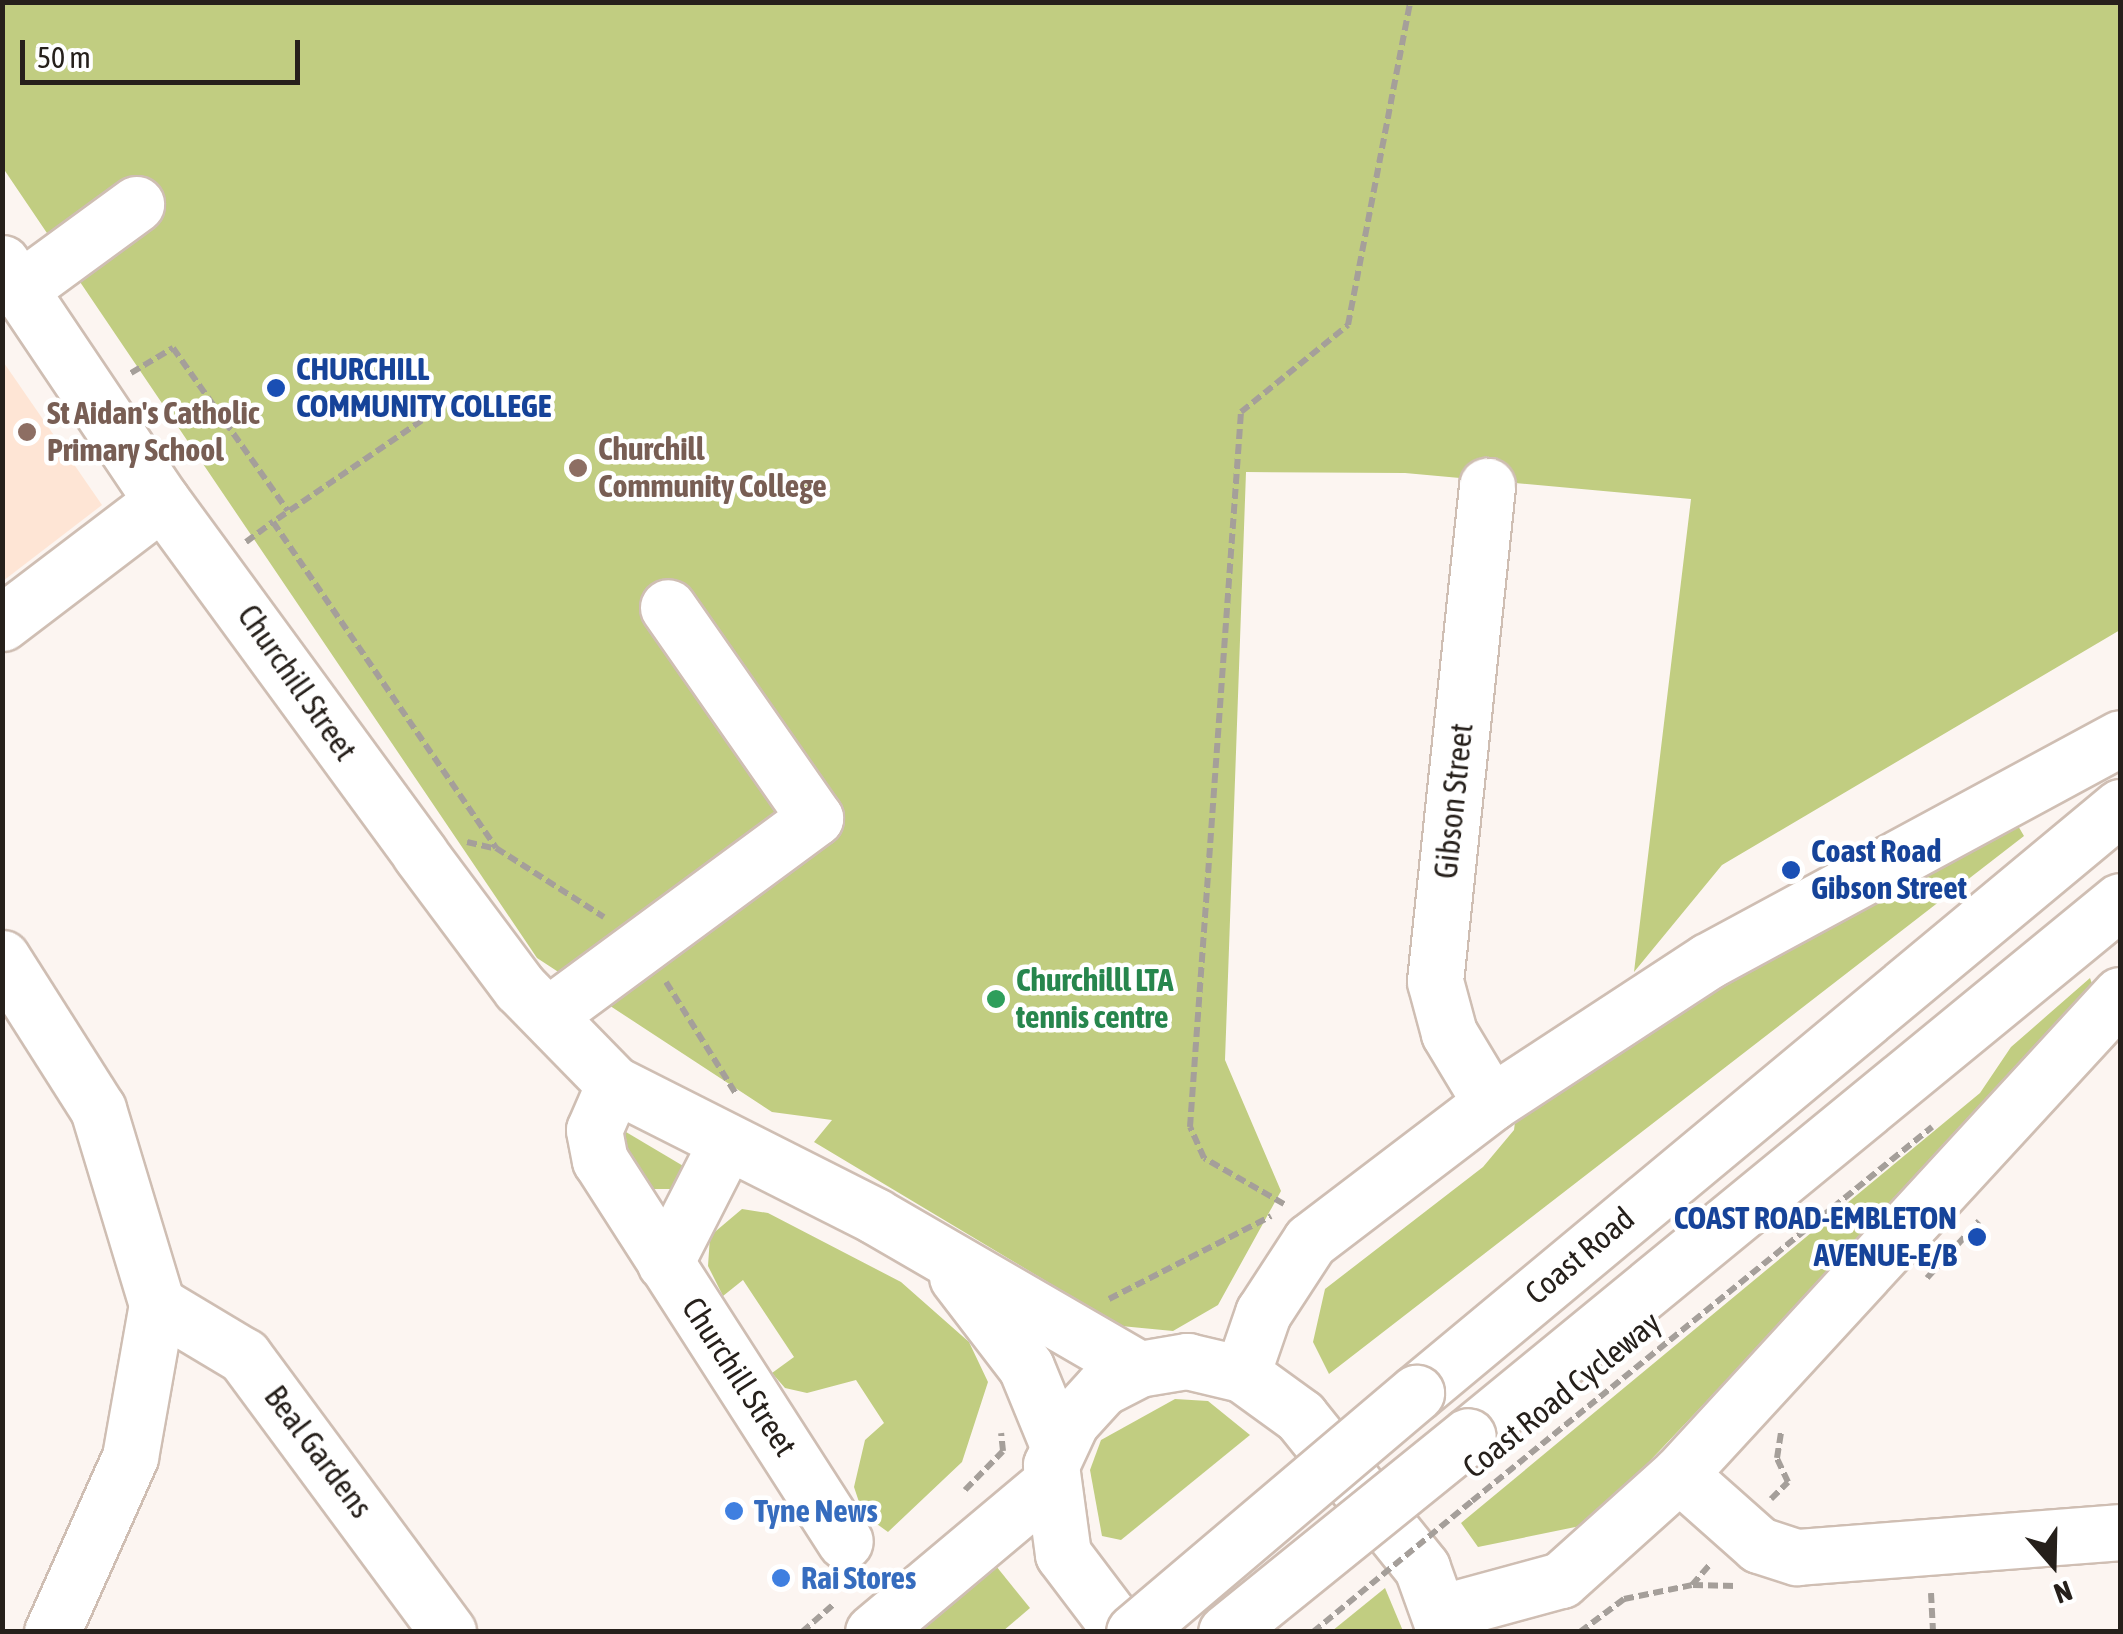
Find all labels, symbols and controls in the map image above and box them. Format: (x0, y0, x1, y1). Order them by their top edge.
scale bar (25, 20, 305, 82)
text: 50 m (37, 40, 91, 74)
place label: CHURCHILL COMMUNITY COLLEGE (296, 351, 551, 426)
marker: CHURCHILL COMMUNITY COLLEGE (265, 377, 287, 399)
place label: St Aidan's Catholic Primary School (47, 395, 260, 470)
marker: St Aidan's Catholic Primary School (16, 421, 38, 443)
place label: Churchill Community College (598, 431, 827, 506)
marker: Churchill Community College (567, 457, 589, 479)
street label: Churchill Street (229, 598, 365, 768)
street label: Gibson Street (1427, 721, 1481, 881)
place label: Coast Road Gibson Street (1811, 833, 1967, 908)
marker: Coast Road Gibson Street (1780, 859, 1802, 881)
place label: Churchilll LTA tennis centre (1016, 962, 1173, 1037)
marker: Churchilll LTA tennis centre (985, 988, 1007, 1010)
street label: Coast Road (1518, 1199, 1642, 1313)
place label: COAST ROAD-EMBLETON AVENUE-E/B (1674, 1200, 1957, 1275)
marker: COAST ROAD-EMBLETON AVENUE-E/B (1966, 1226, 1988, 1248)
street label: Churchill Street (674, 1291, 804, 1463)
street label: Coast Road Cycleway (1455, 1304, 1669, 1486)
street label: Beal Gardens (256, 1378, 380, 1526)
place label: Tyne News (754, 1492, 878, 1530)
marker: Tyne News (723, 1500, 745, 1522)
north arrow (2003, 1514, 2103, 1614)
place label: Rai Stores (801, 1559, 916, 1597)
marker: Rai Stores (770, 1567, 792, 1589)
text: N (2050, 1574, 2077, 1610)

